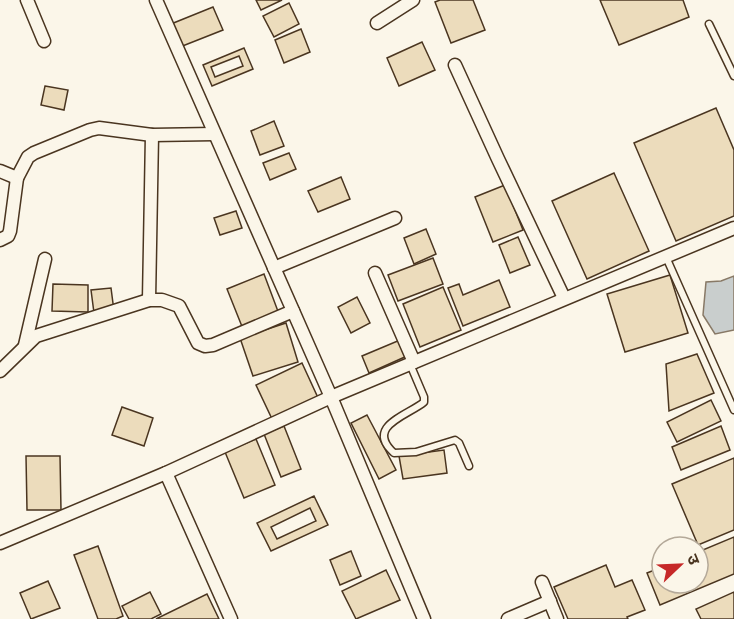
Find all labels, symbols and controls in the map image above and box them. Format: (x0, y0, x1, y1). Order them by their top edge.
north arrow (650, 535, 710, 595)
text: उ (684, 551, 705, 568)

